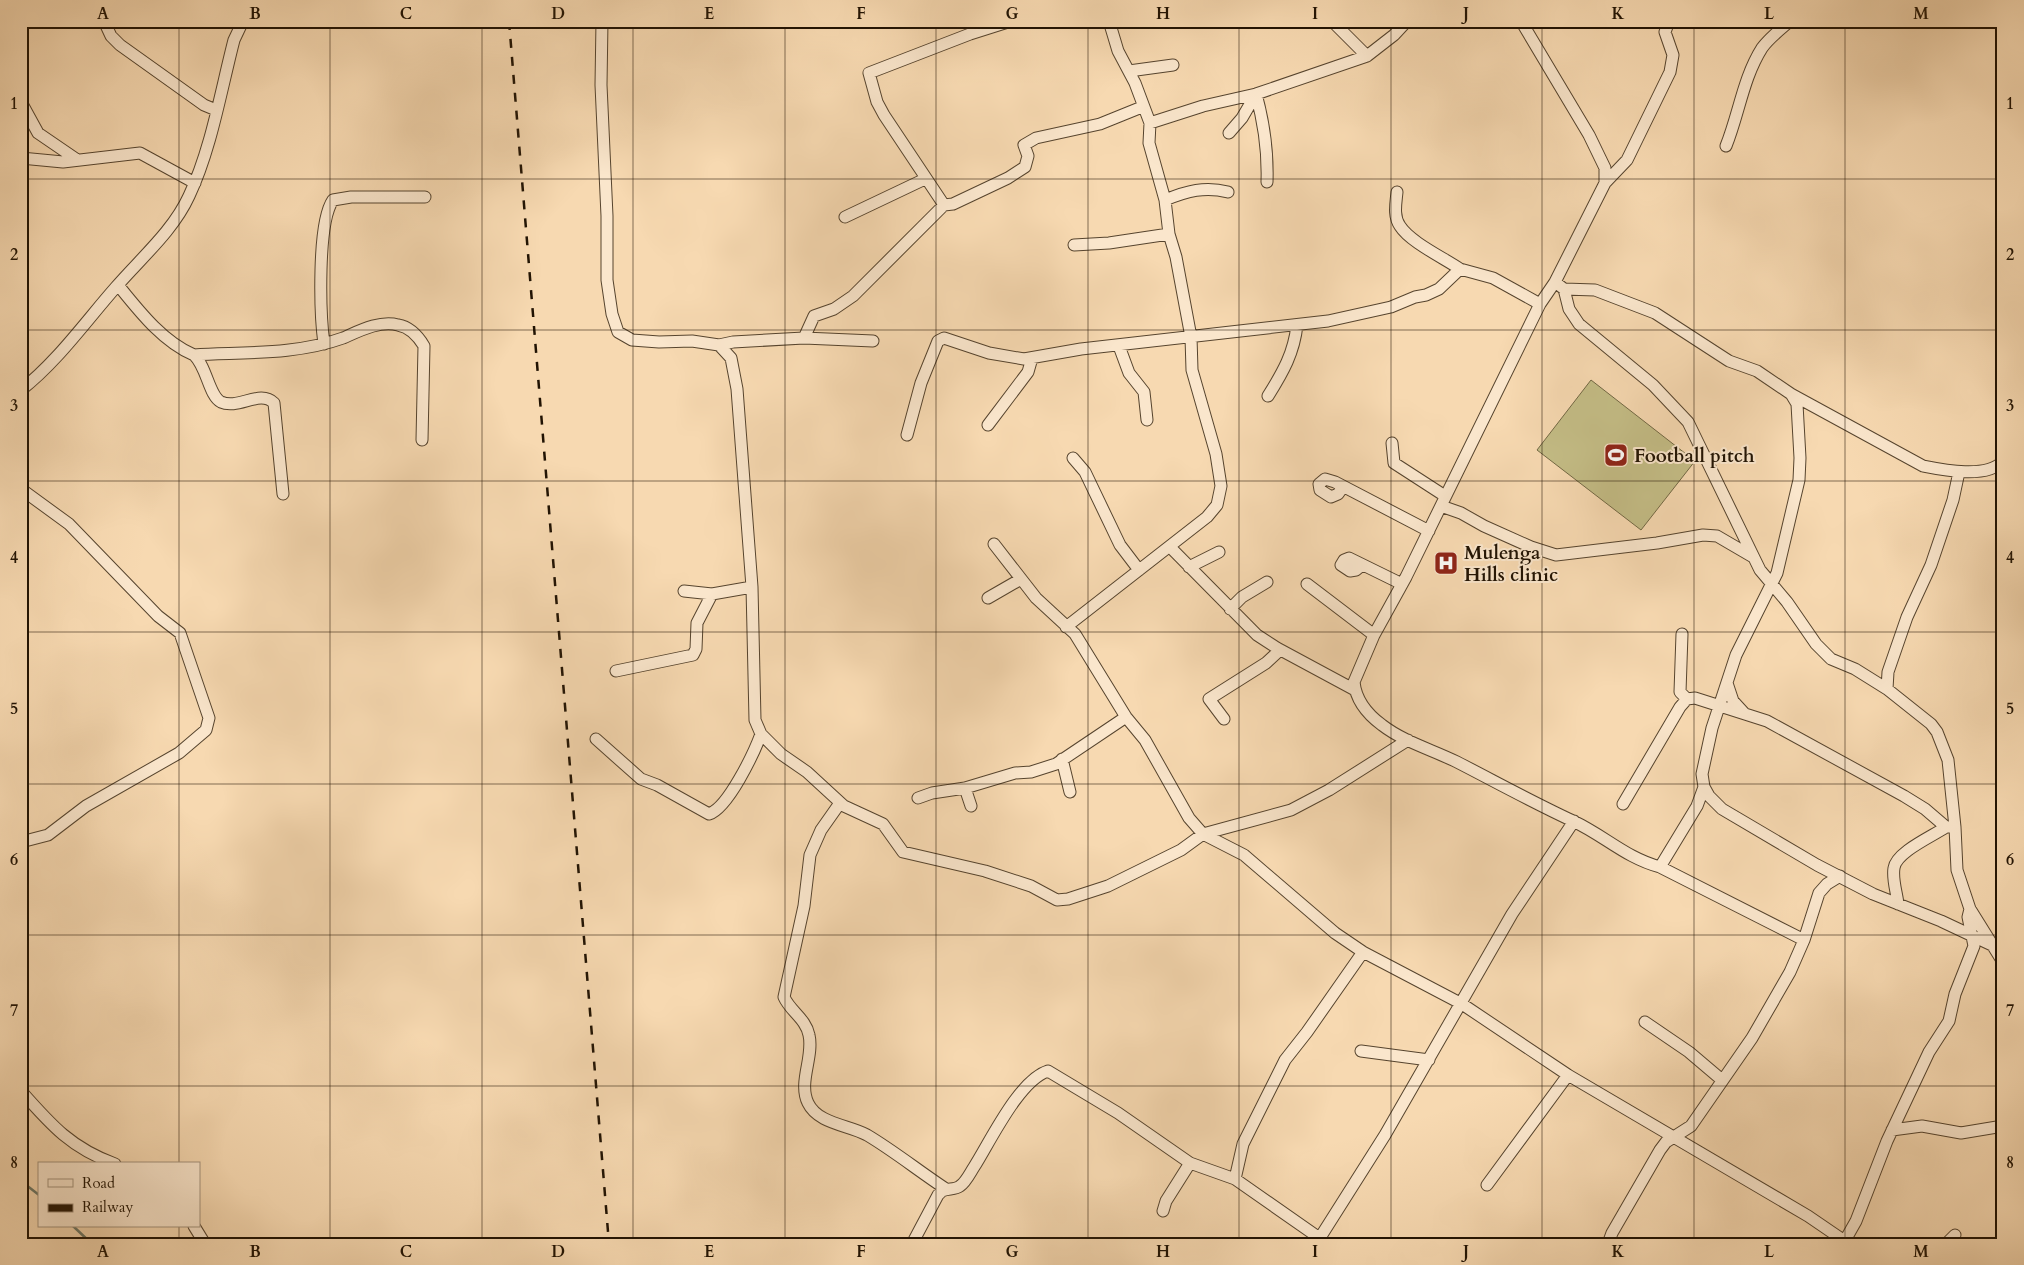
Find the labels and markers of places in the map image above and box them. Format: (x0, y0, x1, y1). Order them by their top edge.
sports icon: Football pitch (1603, 442, 1629, 468)
place label: Football pitch (1634, 443, 1755, 469)
place label: Mulenga Hills clinic (1464, 540, 1558, 588)
hospital icon: Mulenga Hills clinic (1433, 550, 1459, 576)

